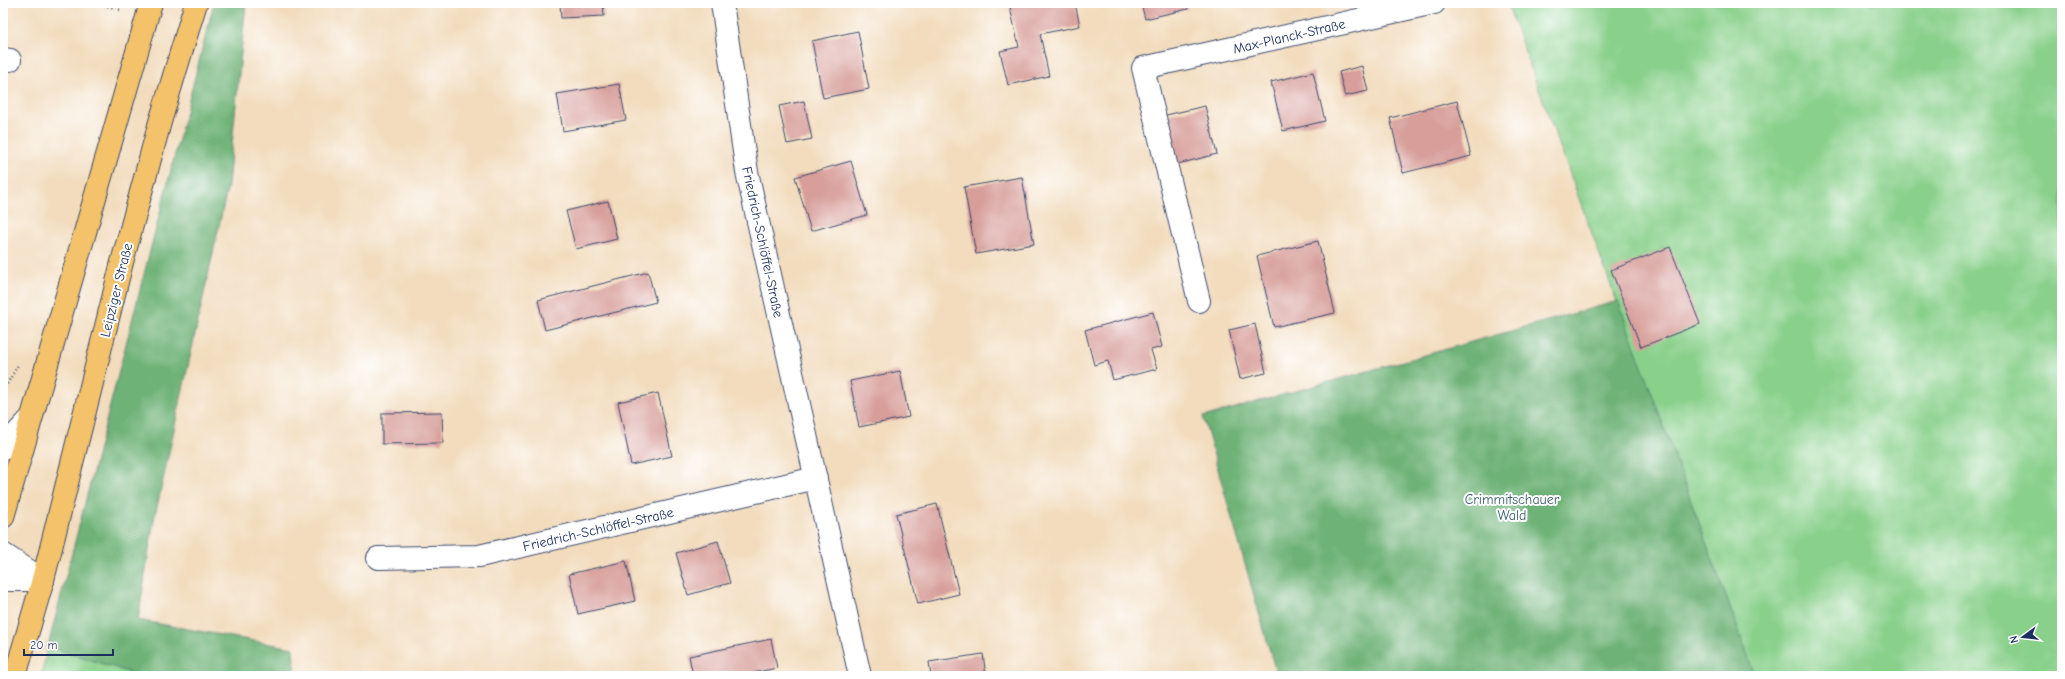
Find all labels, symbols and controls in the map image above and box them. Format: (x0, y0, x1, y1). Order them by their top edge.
street label: Max-Planck-Straße (1231, 15, 1347, 58)
street label: Friedrich-Schlöffel-Straße (738, 165, 787, 319)
street label: Leipziger Straße (97, 241, 136, 339)
park label: Crimmitschauer Wald (1465, 491, 1560, 524)
street label: Friedrich-Schlöffel-Straße (521, 504, 675, 555)
north arrow (2003, 617, 2043, 657)
scale bar (24, 631, 113, 657)
text: N (2007, 634, 2021, 645)
text: 20 m (30, 638, 58, 652)

